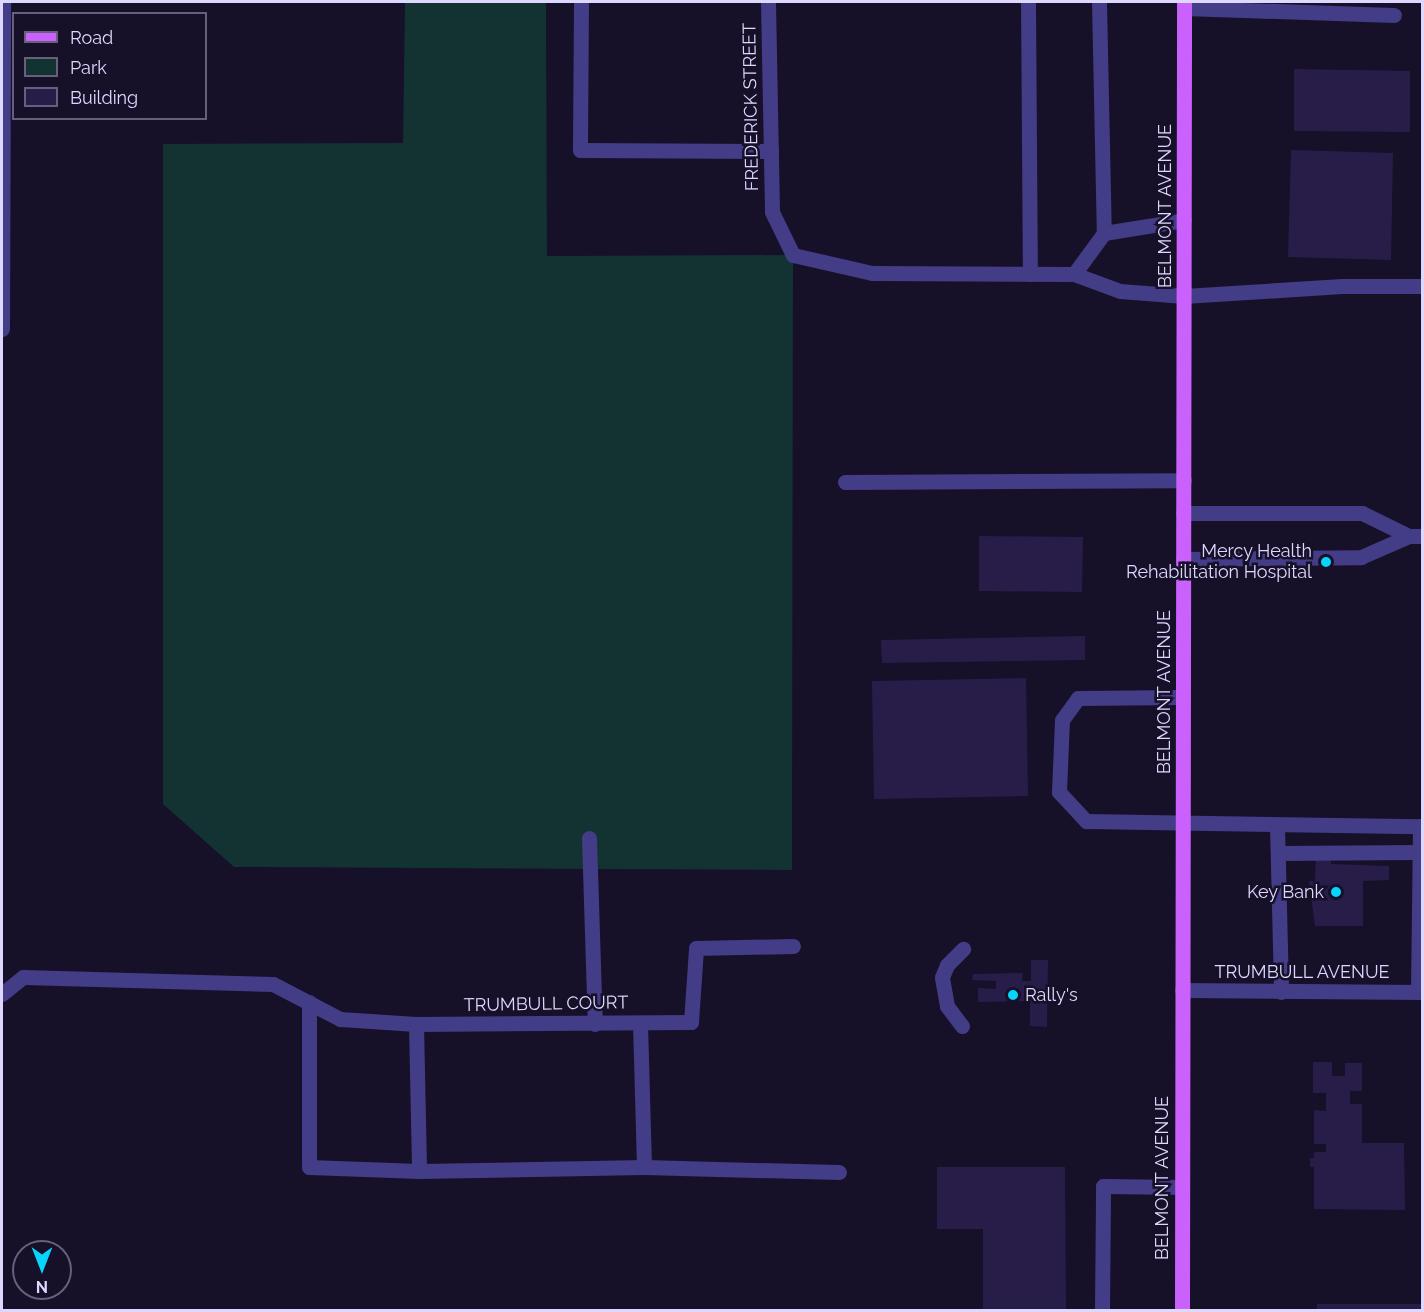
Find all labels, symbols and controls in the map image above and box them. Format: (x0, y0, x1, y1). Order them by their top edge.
legend (12, 12, 207, 120)
street label: FREDERICK STREET (739, 23, 763, 191)
text: Road (70, 27, 113, 48)
text: Park (70, 57, 107, 78)
text: Building (70, 87, 138, 108)
street label: BELMONT AVENUE (1154, 124, 1176, 288)
place label: Mercy Health Rehabilitation Hospital (1126, 541, 1312, 584)
marker: Mercy Health Rehabilitation Hospital (1317, 553, 1335, 571)
street label: BELMONT AVENUE (1153, 610, 1175, 774)
place label: Key Bank (1247, 881, 1324, 903)
marker: Key Bank (1329, 885, 1343, 899)
street label: TRUMBULL AVENUE (1214, 961, 1390, 983)
place label: Rally's (1025, 984, 1078, 1006)
marker: Rally's (1006, 988, 1020, 1002)
street label: TRUMBULL COURT (463, 992, 629, 1016)
street label: BELMONT AVENUE (1151, 1096, 1173, 1260)
north arrow (12, 1240, 72, 1300)
text: N (36, 1277, 48, 1296)

